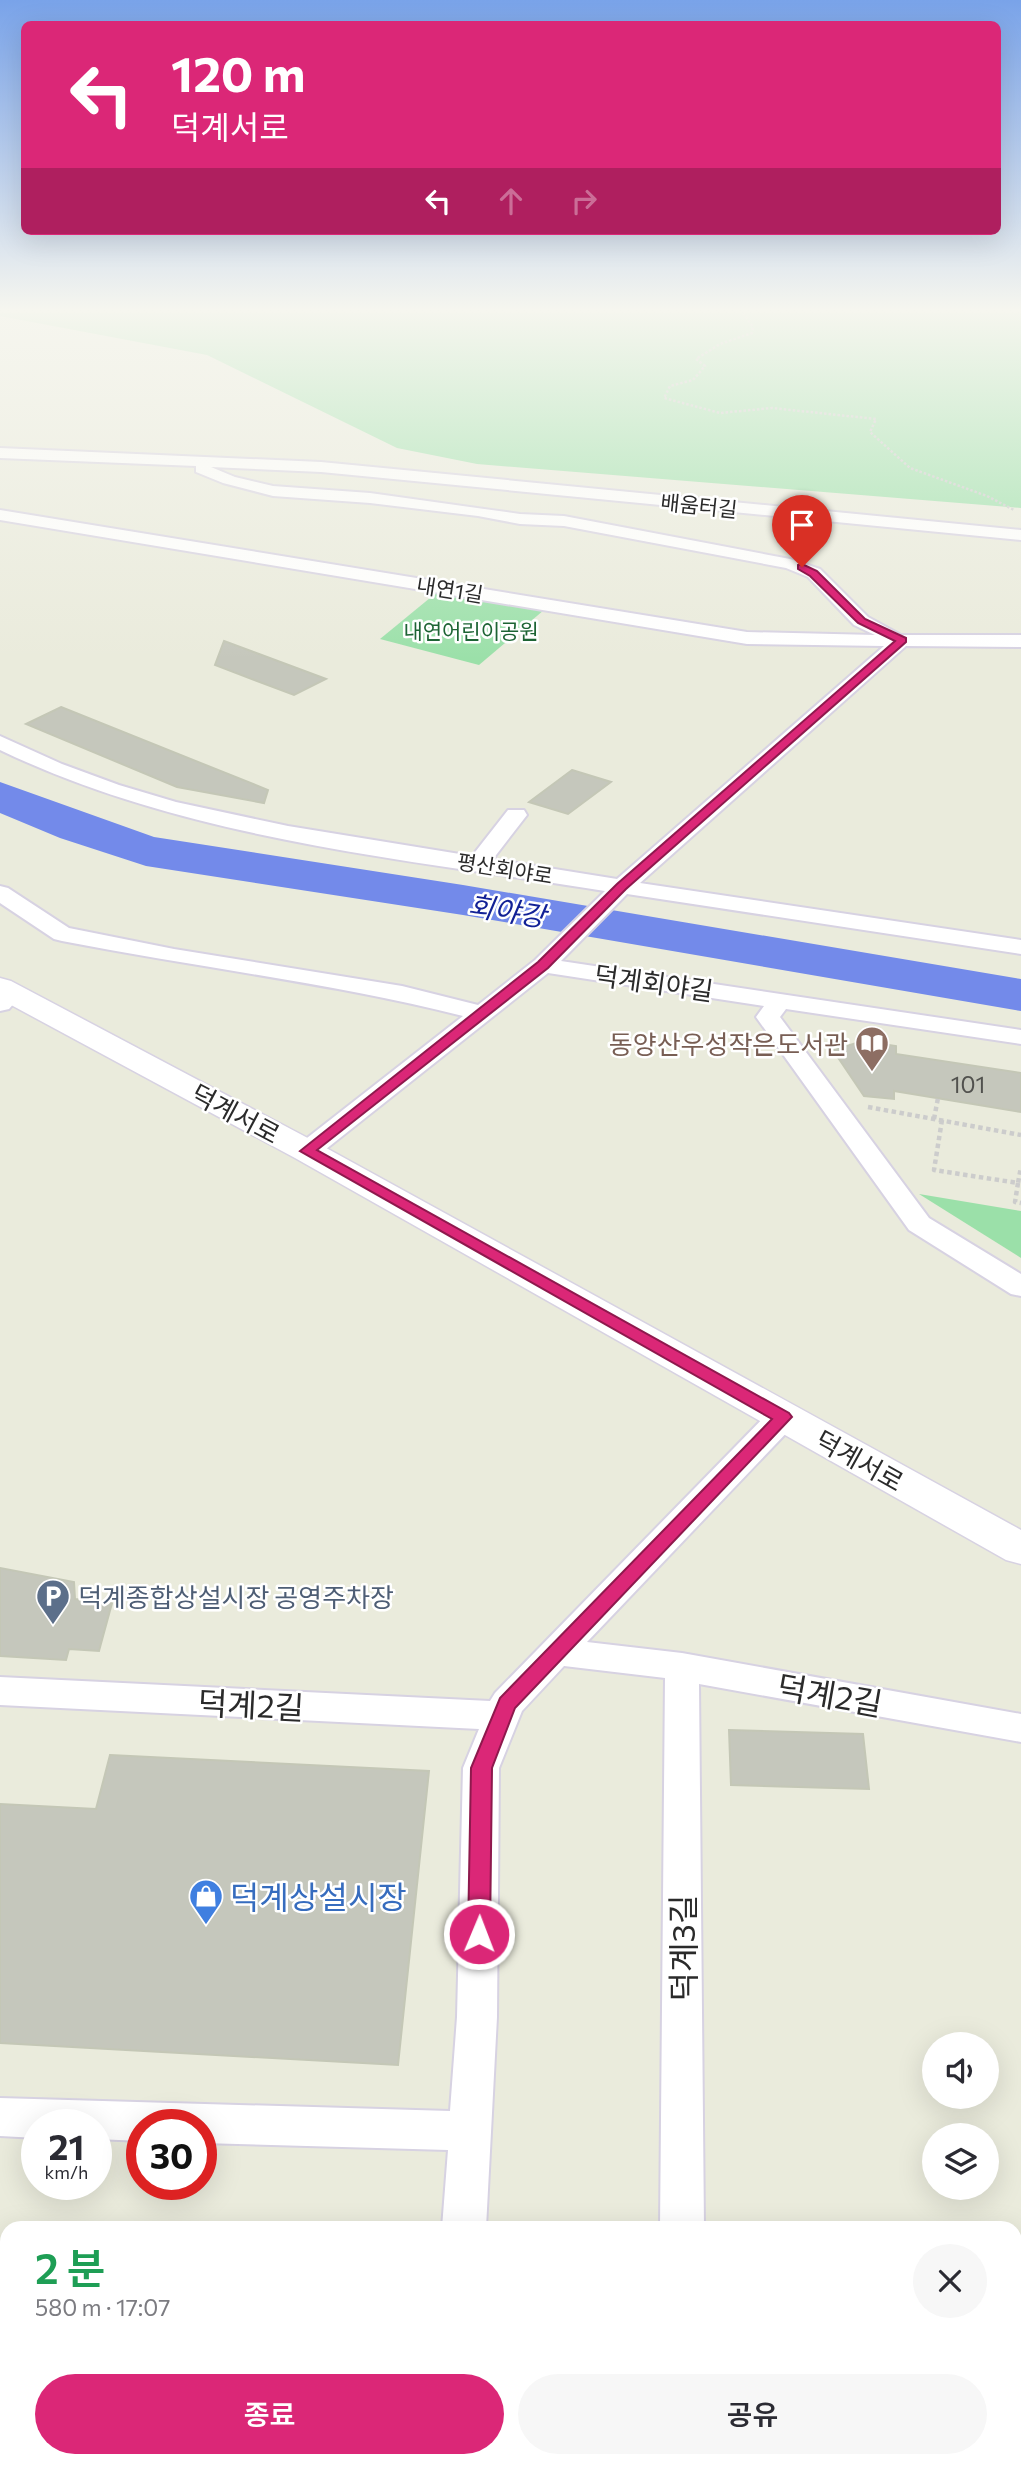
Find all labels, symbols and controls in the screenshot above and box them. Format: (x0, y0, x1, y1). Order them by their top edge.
text: 120 m (171, 42, 305, 102)
icon: left (56, 49, 147, 140)
text: 덕계서로 (171, 106, 289, 146)
icon: left (419, 182, 457, 220)
icon: ahead (492, 182, 530, 220)
icon: right (565, 182, 603, 220)
street label: 배움터길 (659, 489, 739, 521)
pin (772, 495, 832, 567)
icon: arrive (783, 506, 821, 544)
street label: 내연1길 (415, 571, 485, 607)
park label: 내연어린이공원 (403, 618, 539, 643)
street label: 평산회야로 (455, 848, 555, 888)
water label: 회야강 (466, 887, 551, 933)
street label: 덕계회야길 (593, 958, 715, 1006)
library icon: 동양산우성작은도서관 (853, 1024, 891, 1073)
place label: 동양산우성작은도서관 (609, 1028, 848, 1059)
house number: 101 (951, 1070, 985, 1098)
street label: 덕계서로 (186, 1077, 286, 1149)
street label: 덕계서로 (811, 1423, 909, 1497)
parking icon: 덕계종합상설시장 공영주차장 (34, 1577, 72, 1626)
place label: 덕계종합상설시장 공영주차장 (78, 1581, 394, 1612)
street label: 덕계2길 (774, 1665, 886, 1723)
street label: 덕계2길 (197, 1681, 305, 1727)
place label: 덕계상설시장 (230, 1876, 407, 1916)
shop icon: 덕계상설시장 (187, 1877, 225, 1926)
street label: 덕계3길 (662, 1895, 702, 2001)
position arrow (442, 1897, 516, 1971)
map controls (922, 2032, 999, 2200)
button: sound (922, 2032, 999, 2109)
speed limit sign: 30 (126, 2109, 217, 2200)
button: layers (922, 2123, 999, 2200)
text: 21 (49, 2124, 84, 2167)
text: km/h (45, 2161, 88, 2183)
text: 2 분 (35, 2241, 105, 2293)
button: close (913, 2244, 987, 2318)
text: 580 m · 17:07 (35, 2293, 170, 2321)
button: 종료 (35, 2374, 504, 2454)
button: 공유 (518, 2374, 987, 2454)

